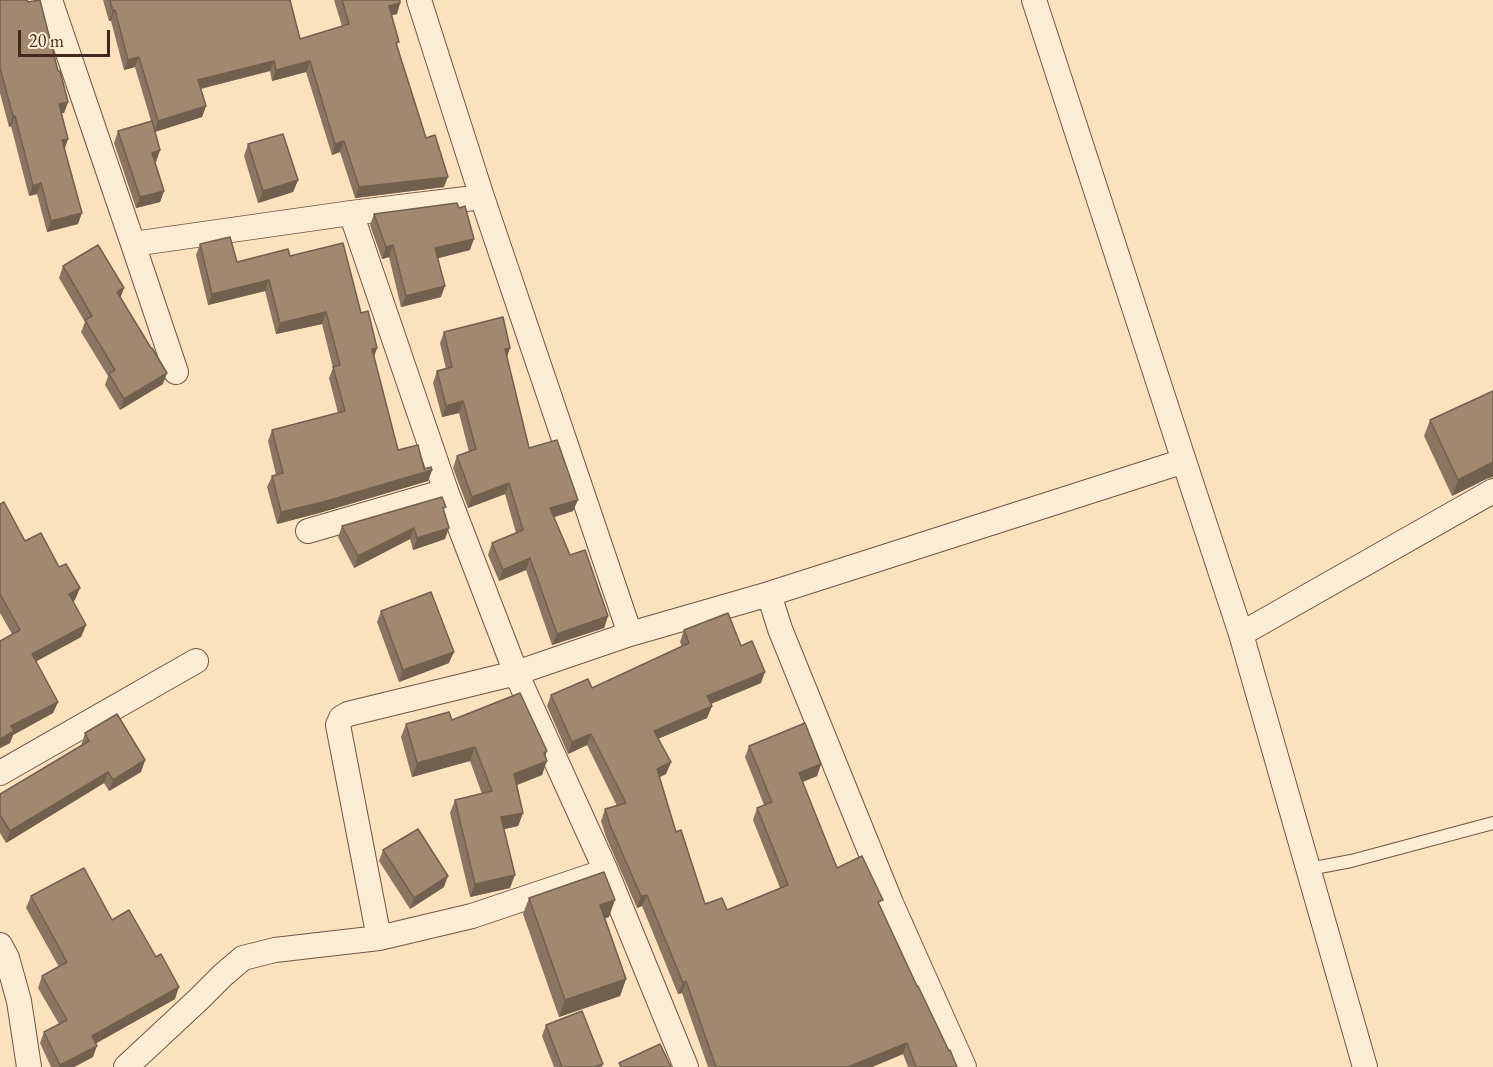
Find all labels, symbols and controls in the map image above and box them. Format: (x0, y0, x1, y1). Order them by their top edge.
scale bar (21, 18, 112, 56)
text: 20 m (29, 29, 64, 52)

